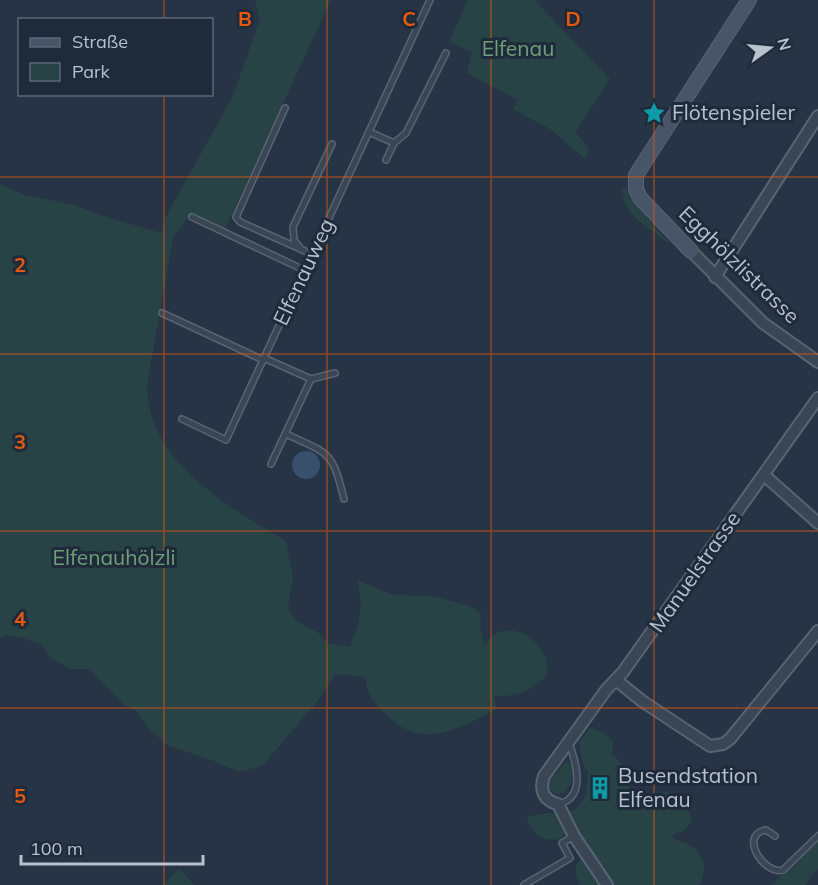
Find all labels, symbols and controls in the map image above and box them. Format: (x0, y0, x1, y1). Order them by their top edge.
text: B (238, 6, 252, 31)
text: C (402, 6, 416, 31)
text: D (565, 6, 581, 31)
legend (18, 18, 213, 96)
north arrow (740, 18, 800, 78)
text: Straße (72, 30, 128, 53)
park label: Elfenau (482, 35, 554, 61)
text: N (773, 36, 796, 53)
text: Park (72, 60, 111, 83)
place label: Flötenspieler (672, 99, 796, 125)
place icon: Flötenspieler (641, 100, 667, 126)
street label: Egghölzlistrasse (674, 200, 805, 328)
street label: Elfenauweg (267, 214, 339, 329)
text: 2 (14, 252, 26, 277)
text: 3 (14, 429, 26, 454)
street label: Manuelstrasse (643, 506, 745, 637)
park label: Elfenauhölzli (53, 544, 175, 570)
text: 4 (14, 606, 26, 631)
place label: Busendstation Elfenau (618, 762, 758, 812)
building icon: Busendstation Elfenau (587, 775, 613, 801)
text: 5 (14, 783, 26, 808)
scale bar (21, 828, 202, 866)
text: 100 m (30, 837, 83, 860)

